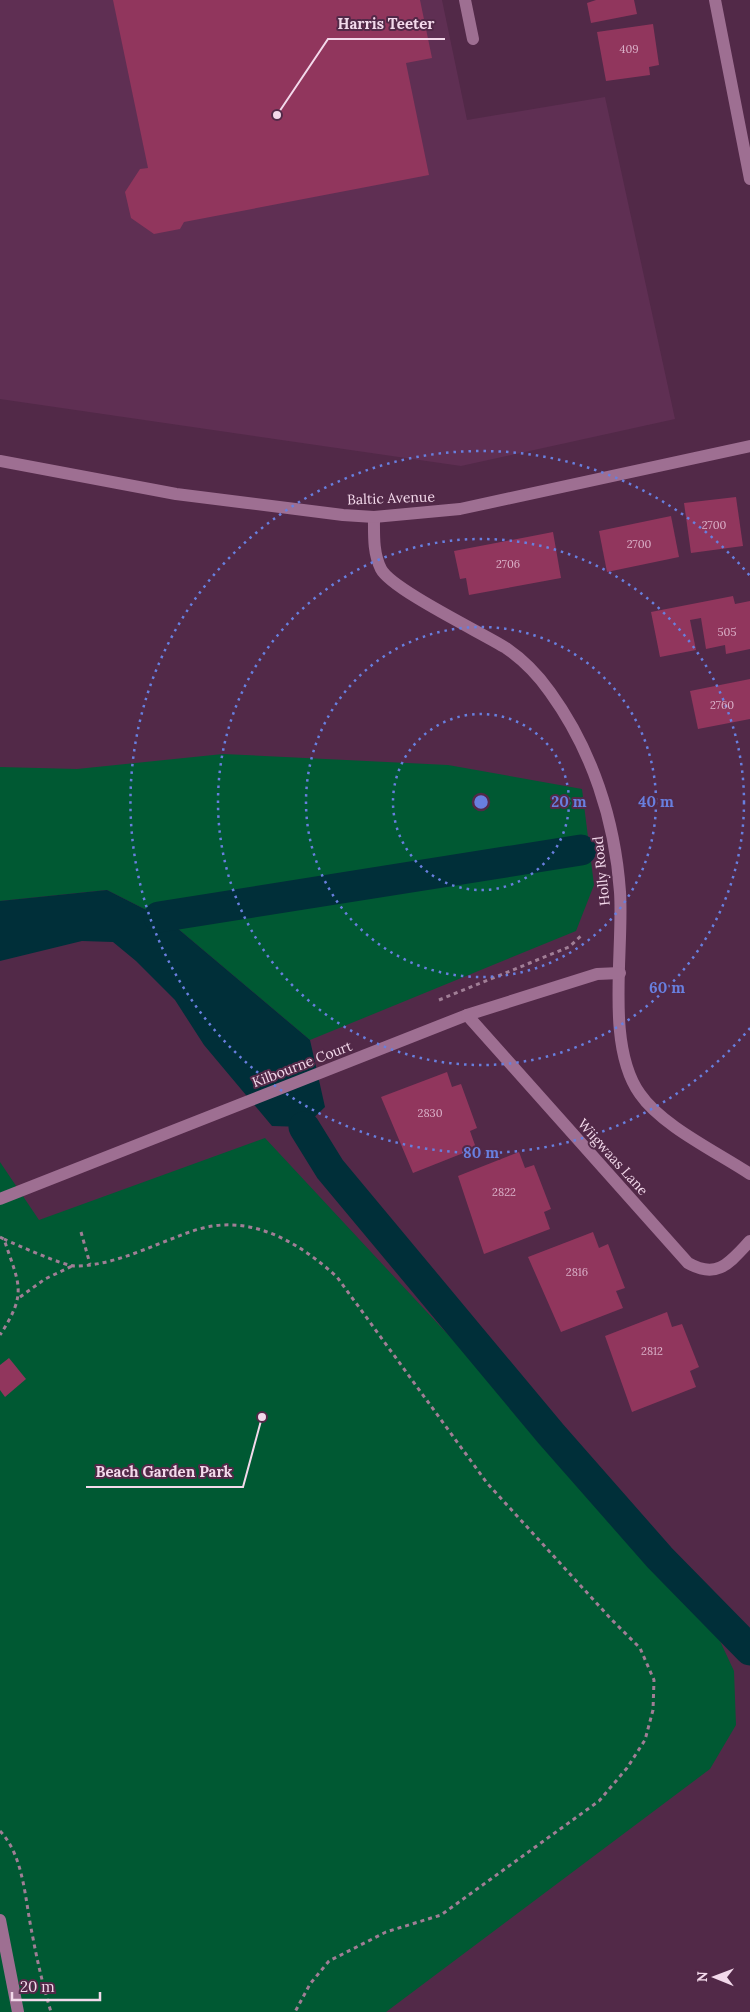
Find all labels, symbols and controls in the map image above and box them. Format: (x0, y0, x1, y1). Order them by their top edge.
callout: Harris Teeter (328, 9, 445, 39)
text: Harris Teeter (338, 14, 435, 33)
house number: 409 (619, 42, 639, 56)
street label: Baltic Avenue (347, 487, 436, 509)
house number: 2700 (702, 518, 726, 532)
house number: 2700 (627, 537, 651, 551)
house number: 2706 (496, 557, 520, 571)
house number: 505 (718, 625, 736, 639)
house number: 2760 (710, 698, 734, 712)
text: 20 m (551, 792, 587, 811)
text: 40 m (638, 792, 674, 811)
centre of rings (472, 793, 490, 811)
street label: Holly Road (588, 835, 614, 907)
text: 60 m (649, 978, 685, 997)
street label: Kilbourne Court (249, 1036, 355, 1091)
house number: 2830 (417, 1106, 443, 1120)
street label: Wiigwaas Lane (574, 1115, 652, 1199)
text: 80 m (463, 1143, 499, 1162)
house number: 2822 (492, 1185, 516, 1199)
house number: 2816 (566, 1265, 588, 1279)
house number: 2812 (641, 1344, 663, 1358)
callout: Beach Garden Park (86, 1457, 243, 1487)
text: Beach Garden Park (96, 1462, 233, 1481)
north arrow (690, 1952, 740, 2002)
scale bar (12, 1970, 100, 2002)
text: N (693, 1971, 711, 1982)
text: 20 m (20, 1977, 55, 1996)

